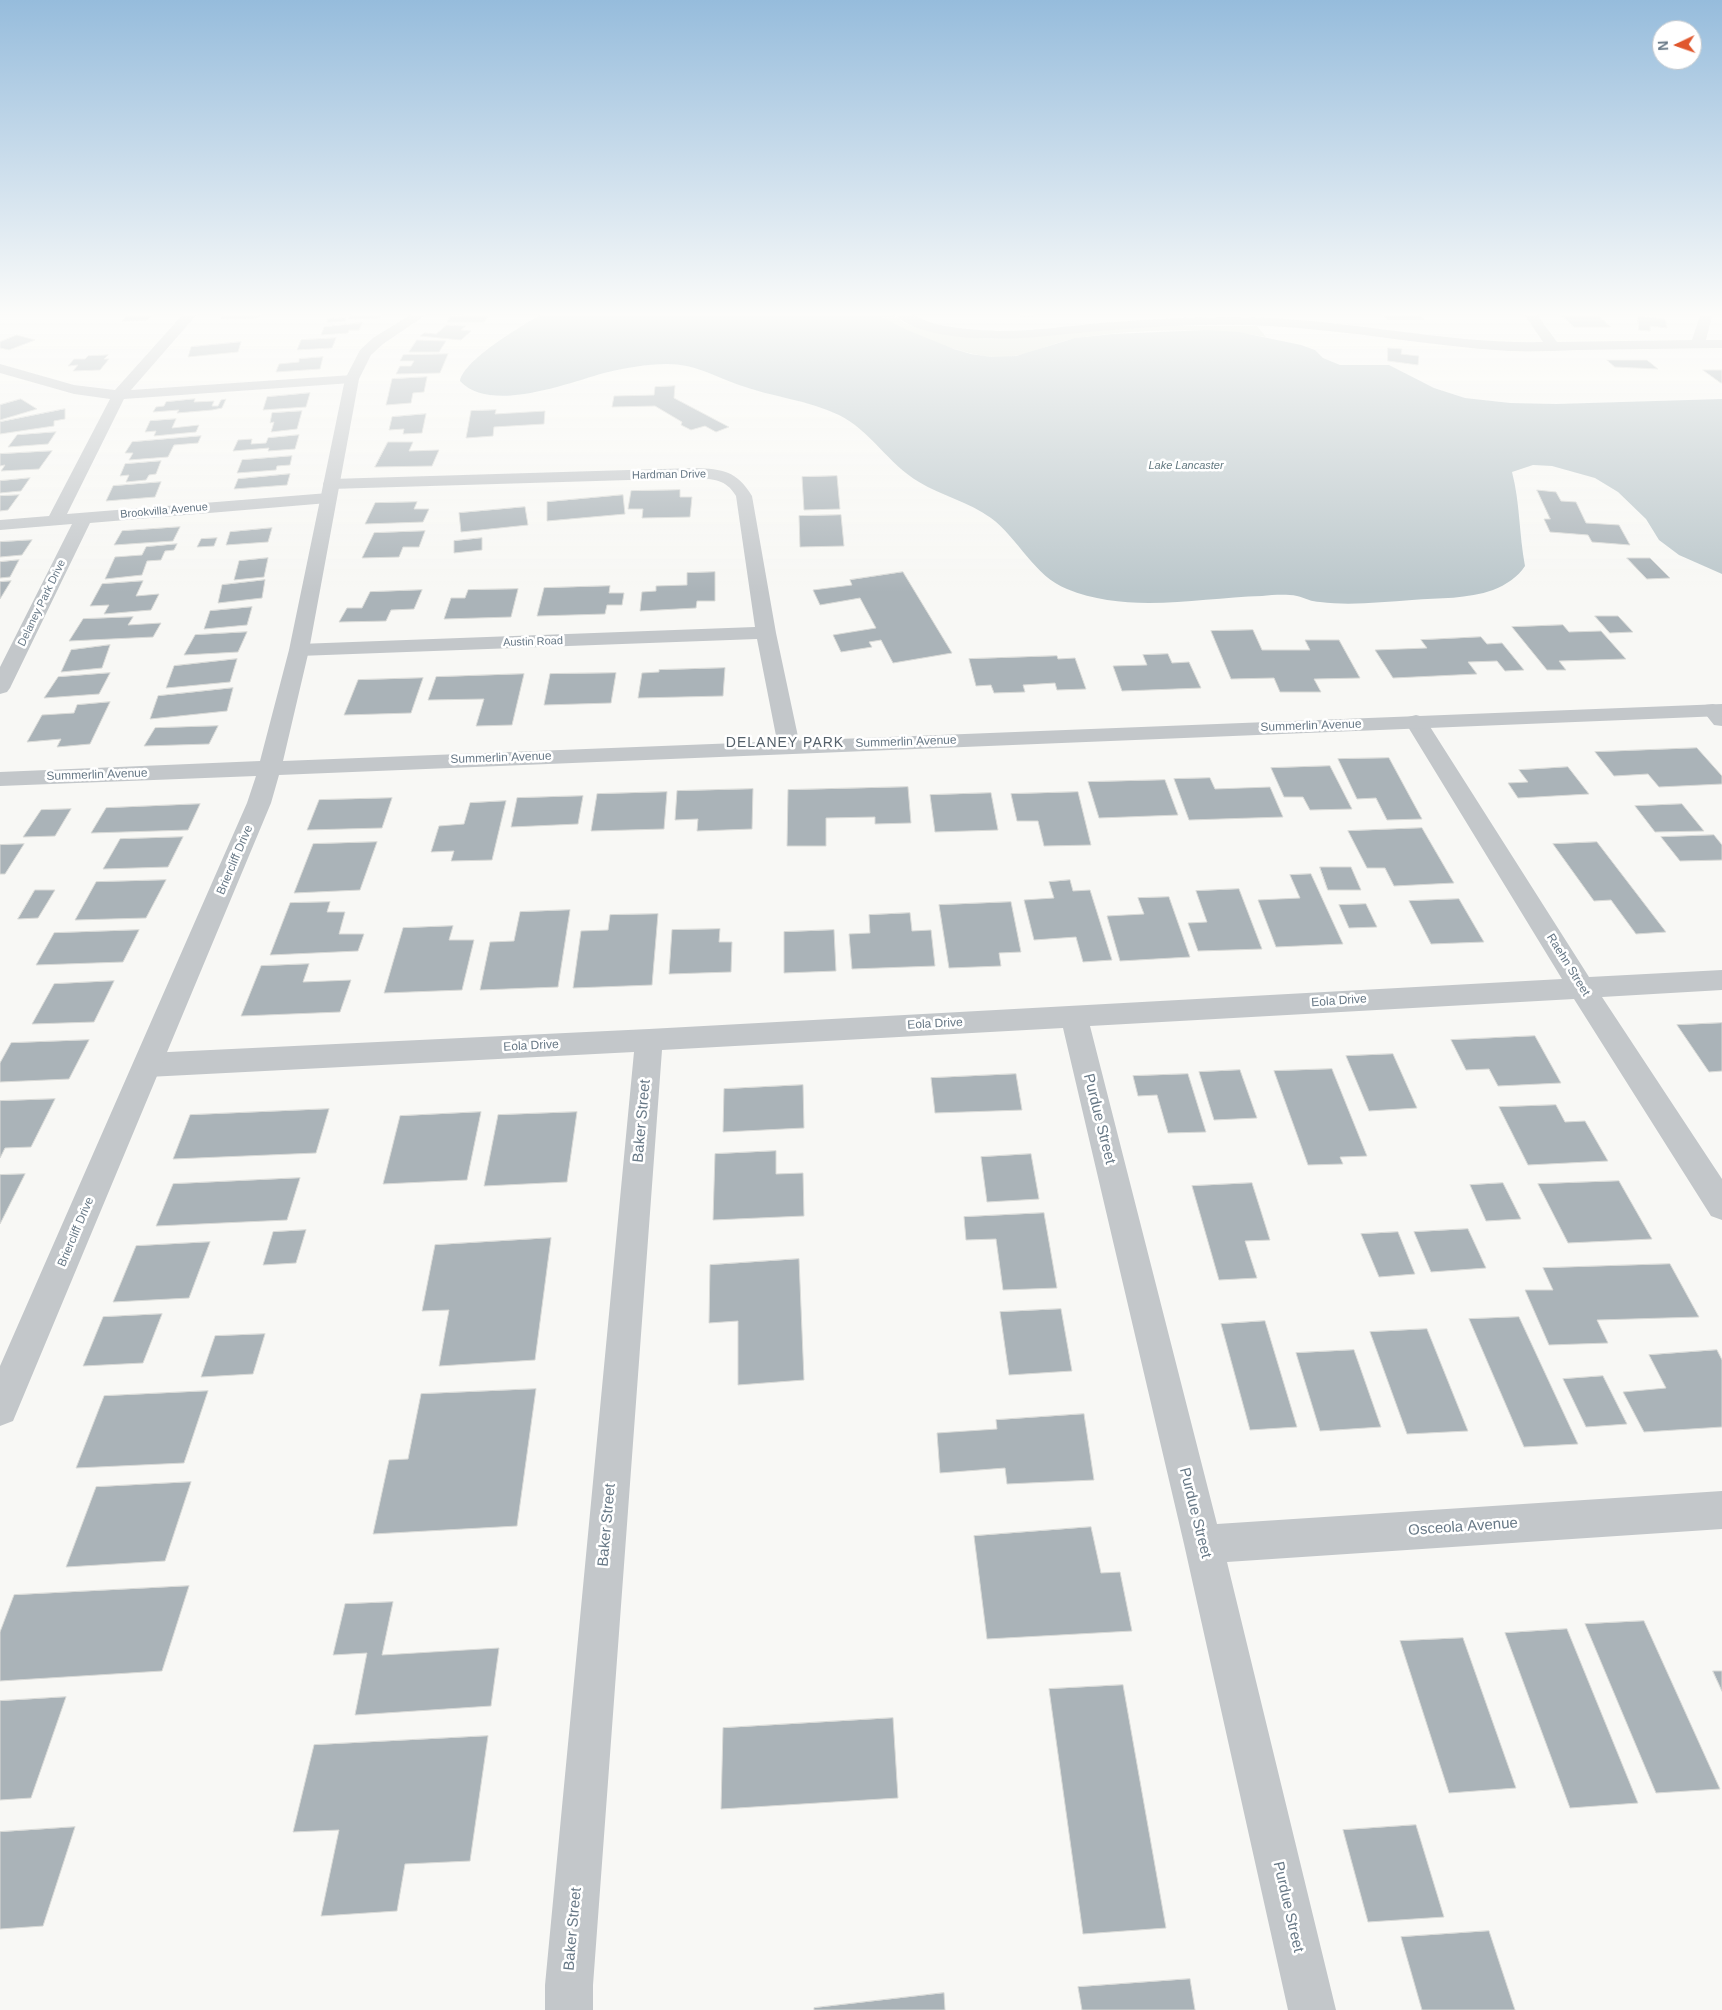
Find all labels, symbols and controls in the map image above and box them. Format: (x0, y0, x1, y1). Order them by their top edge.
north arrow (1652, 20, 1702, 70)
text: N (1655, 40, 1671, 51)
water label: Lake Lancaster (1148, 459, 1224, 473)
street label: Hardman Drive (632, 468, 706, 482)
street label: Brookvilla Avenue (120, 501, 208, 521)
street label: Delaney Park Drive (15, 558, 69, 648)
street label: Austin Road (503, 634, 563, 650)
street label: Summerlin Avenue (1260, 717, 1362, 735)
street label: Summerlin Avenue (855, 733, 957, 751)
district label: DELANEY PARK (724, 735, 846, 751)
street label: Summerlin Avenue (450, 749, 552, 767)
street label: Summerlin Avenue (46, 766, 148, 784)
street label: Briercliff Drive (214, 823, 256, 897)
street label: Raehn Street (1543, 931, 1593, 999)
street label: Eola Drive (1311, 992, 1367, 1010)
street label: Eola Drive (907, 1015, 963, 1033)
street label: Eola Drive (503, 1037, 559, 1055)
street label: Purdue Street (1079, 1072, 1119, 1166)
street label: Baker Street (629, 1079, 655, 1163)
street label: Briercliff Drive (55, 1195, 97, 1269)
street label: Purdue Street (1175, 1466, 1215, 1560)
street label: Baker Street (594, 1483, 620, 1567)
street label: Osceola Avenue (1408, 1514, 1518, 1540)
street label: Purdue Street (1269, 1860, 1307, 1954)
street label: Baker Street (560, 1887, 586, 1971)

